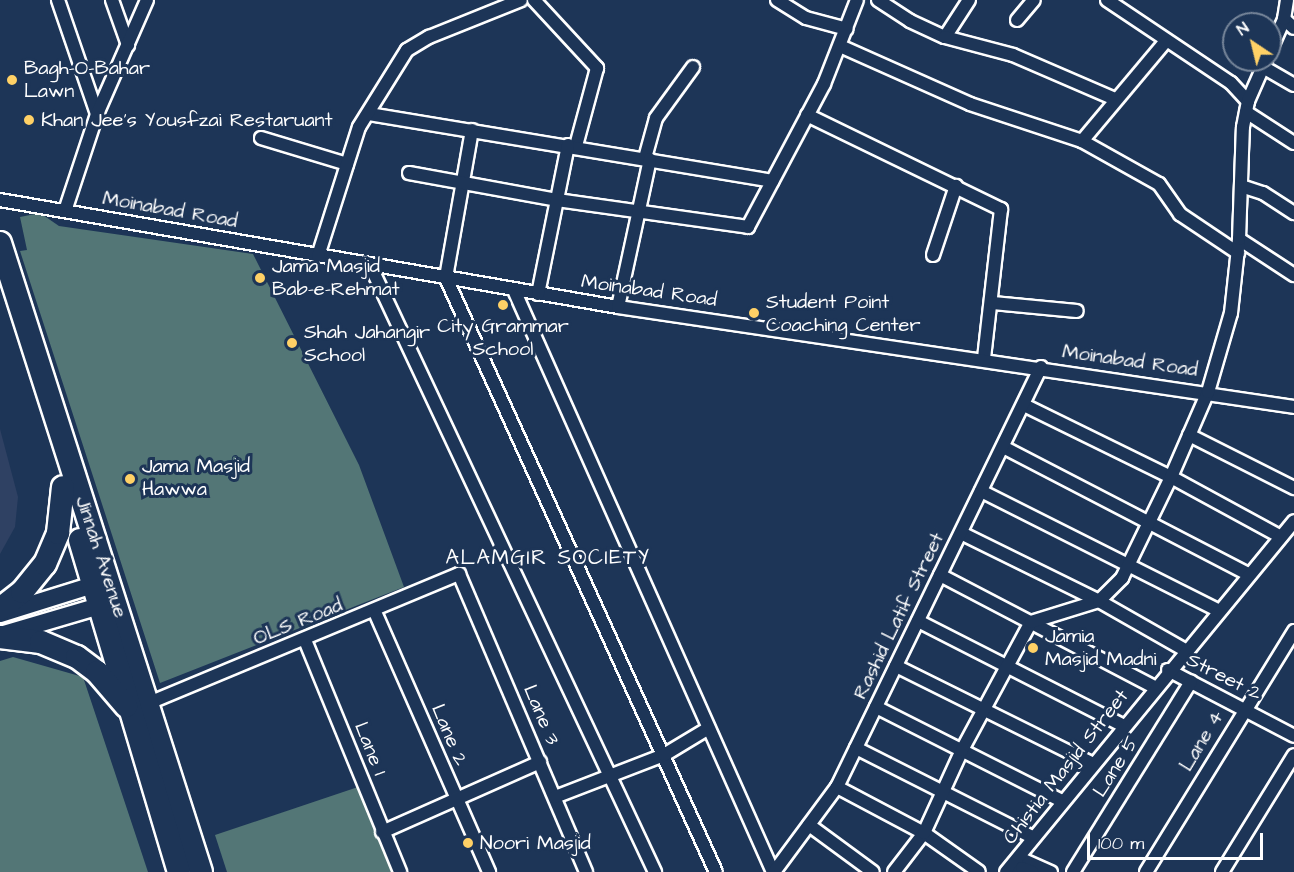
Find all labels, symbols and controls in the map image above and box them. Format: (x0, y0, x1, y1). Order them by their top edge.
north arrow (1222, 12, 1282, 72)
text: N (1232, 17, 1253, 41)
place label: Bagh-O-Bahar Lawn (24, 56, 150, 103)
marker: Bagh-O-Bahar Lawn (5, 73, 19, 87)
place label: Khan Jee's Yousfzai Restaruant (41, 108, 333, 132)
marker: Khan Jee's Yousfzai Restaruant (22, 113, 36, 127)
street label: Moinabad Road (101, 186, 239, 234)
place label: Jama Masjid Bab-e-Rehmat (272, 254, 400, 301)
street label: Moinabad Road (580, 270, 718, 312)
marker: Jama Masjid Bab-e-Rehmat (253, 271, 267, 285)
place label: Student Point Coaching Center (766, 290, 920, 337)
marker: City Grammar School (496, 298, 510, 312)
marker: Student Point Coaching Center (747, 306, 761, 320)
place label: City Grammar School (437, 314, 569, 361)
place label: Shah Jahangir School (304, 320, 430, 367)
marker: Shah Jahangir School (285, 336, 299, 350)
street label: Moinabad Road (1061, 340, 1199, 382)
place label: Jama Masjid Hawwa (142, 455, 250, 502)
marker: Jama Masjid Hawwa (123, 472, 137, 486)
street label: Jinnah Avenue (70, 493, 132, 621)
street label: Rashid Latif Street (848, 529, 950, 703)
district label: ALAMGIR SOCIETY (446, 545, 650, 571)
street label: OLS Road (250, 593, 346, 651)
place label: Jamia Masjid Madni (1045, 624, 1157, 671)
marker: Jamia Masjid Madni (1026, 641, 1040, 655)
street label: Street 2 (1182, 648, 1266, 706)
street label: Lane 3 (518, 681, 564, 749)
street label: Chistia Masjid Street (998, 685, 1134, 849)
street label: Lane 2 (425, 701, 473, 769)
street label: Lane 4 (1175, 706, 1229, 776)
street label: Lane 1 (348, 719, 392, 779)
street label: Lane 5 (1088, 732, 1144, 802)
scale bar (1090, 821, 1266, 859)
place label: Noori Masjid (480, 831, 591, 855)
text: 100 m (1098, 831, 1144, 856)
marker: Noori Masjid (461, 836, 475, 850)

